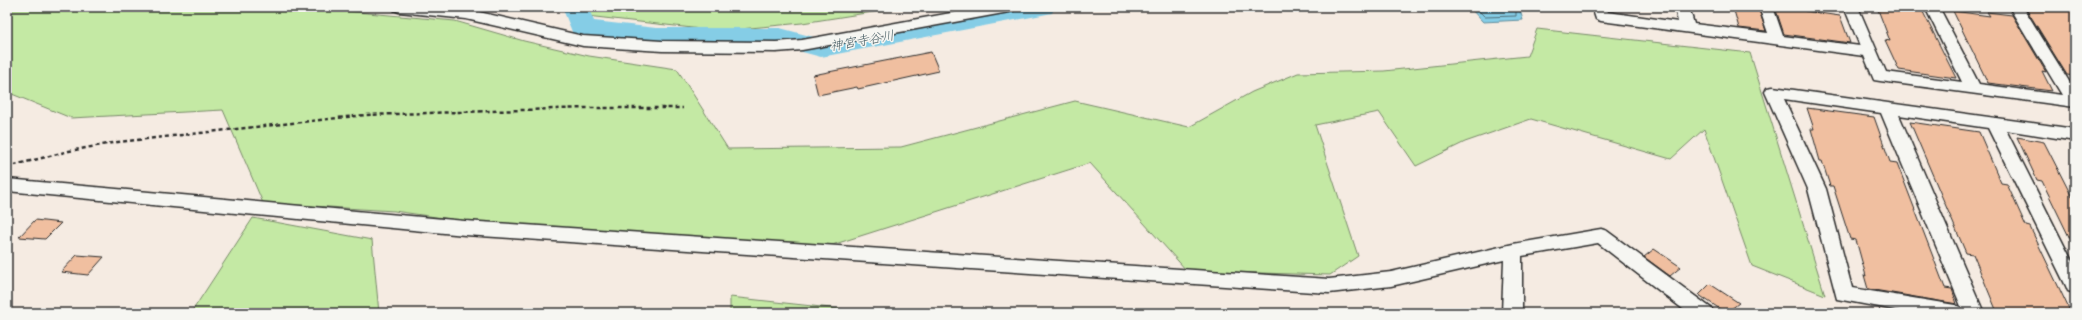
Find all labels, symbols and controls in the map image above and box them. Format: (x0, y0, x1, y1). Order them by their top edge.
water label: 神宮寺谷川 (829, 26, 896, 55)

